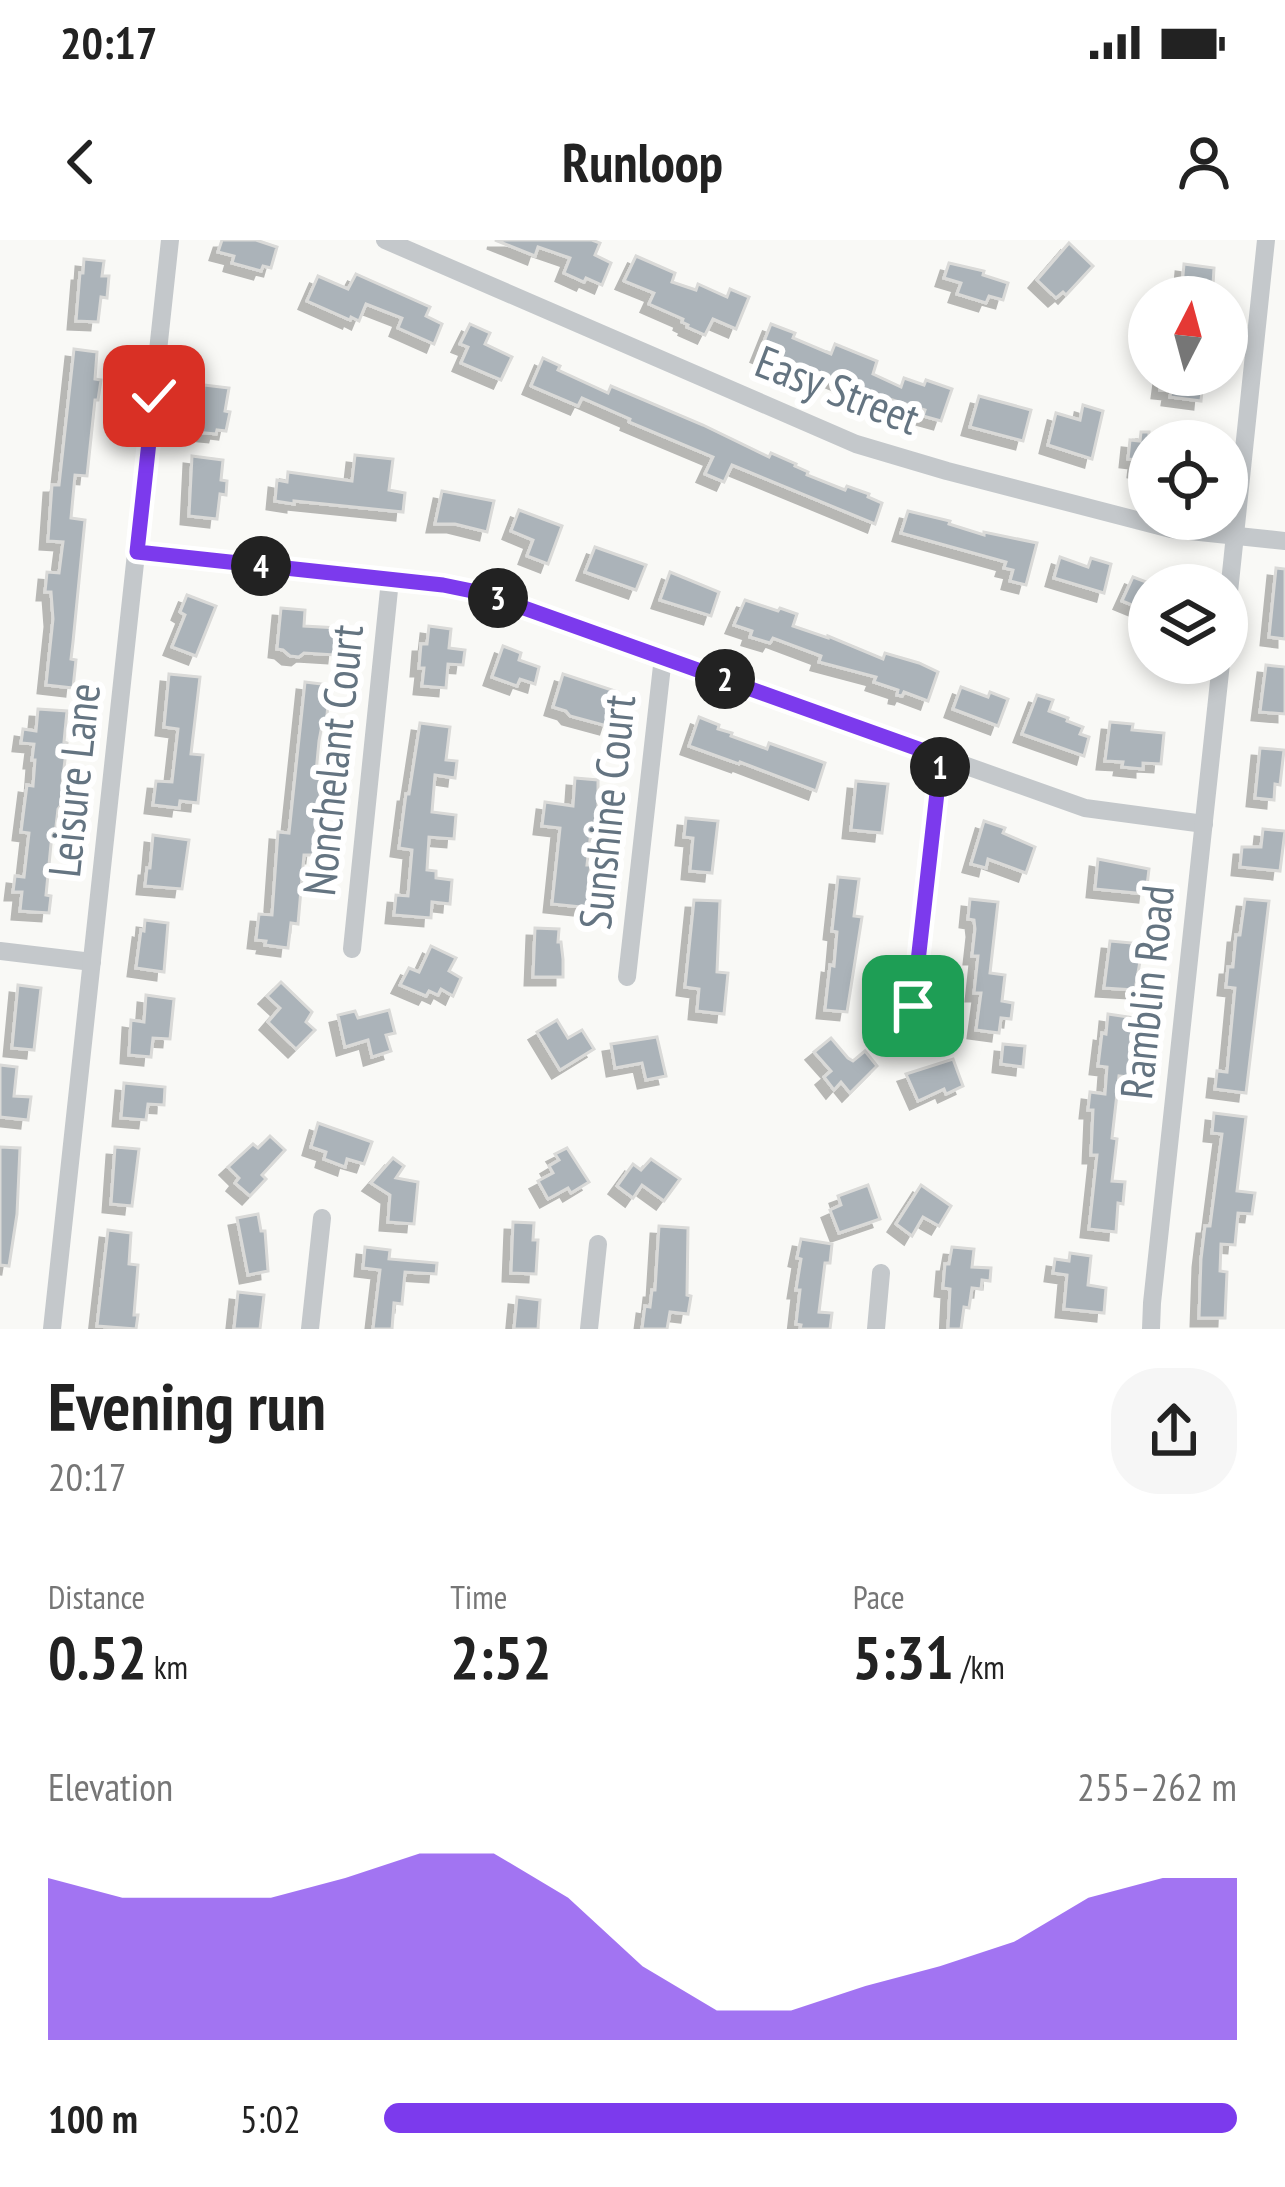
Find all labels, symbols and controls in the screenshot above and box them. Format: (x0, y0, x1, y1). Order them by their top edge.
text: 20:17 (60, 13, 157, 71)
text: Runloop (562, 127, 723, 197)
icon: back (48, 129, 114, 195)
icon: person (1171, 129, 1237, 195)
north arrow (1128, 276, 1248, 396)
map controls (1128, 276, 1248, 684)
street label: Easy Street (748, 331, 929, 447)
pin (103, 345, 205, 447)
icon: check (121, 363, 187, 429)
button: locate (1128, 420, 1248, 540)
pin: 4 (231, 536, 291, 596)
text: 4 (253, 544, 269, 587)
button: layers (1128, 564, 1248, 684)
pin: 3 (468, 568, 528, 628)
text: 3 (490, 576, 506, 619)
street label: Nonchelant Court (289, 621, 375, 898)
pin: 2 (695, 649, 755, 709)
text: 2 (717, 657, 733, 700)
street label: Leisure Lane (34, 680, 112, 880)
street label: Sunshine Court (565, 691, 647, 932)
pin: 1 (910, 737, 970, 797)
text: 1 (932, 745, 948, 788)
street label: Ramblin Road (1106, 882, 1186, 1102)
pin (862, 955, 964, 1057)
icon: arrive (880, 973, 946, 1039)
text: Evening run (48, 1363, 326, 1448)
button: share (1111, 1368, 1237, 1494)
text: 20:17 (48, 1451, 126, 1502)
text: Distance (48, 1575, 145, 1618)
text: Time (450, 1575, 507, 1618)
text: Pace (853, 1575, 905, 1618)
text: 0.52 (48, 1618, 147, 1696)
text: 2:52 (450, 1618, 551, 1696)
text: 5:31 (853, 1618, 954, 1696)
text: km (147, 1645, 188, 1688)
text: /km (954, 1645, 1005, 1688)
text: Elevation (48, 1761, 173, 1812)
text: 255–262 m (1077, 1761, 1237, 1812)
text: 100 m (48, 2093, 138, 2144)
text: 5:02 (240, 2093, 301, 2144)

